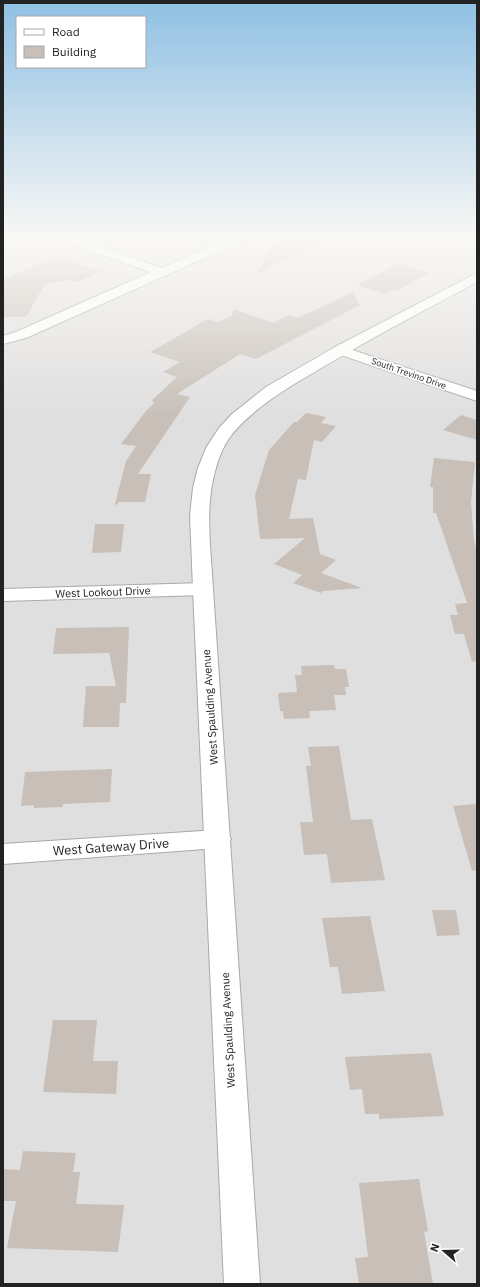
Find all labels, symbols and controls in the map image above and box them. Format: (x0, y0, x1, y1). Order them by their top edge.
legend (16, 16, 146, 68)
text: Road (52, 24, 80, 39)
text: Building (52, 44, 97, 59)
street label: South Trevino Drive (370, 355, 448, 391)
street label: West Lookout Drive (55, 583, 151, 601)
street label: West Spaulding Avenue (199, 649, 221, 765)
street label: West Gateway Drive (52, 834, 170, 860)
street label: West Spaulding Avenue (218, 972, 238, 1088)
north arrow (424, 1231, 464, 1271)
text: N (427, 1241, 443, 1254)

